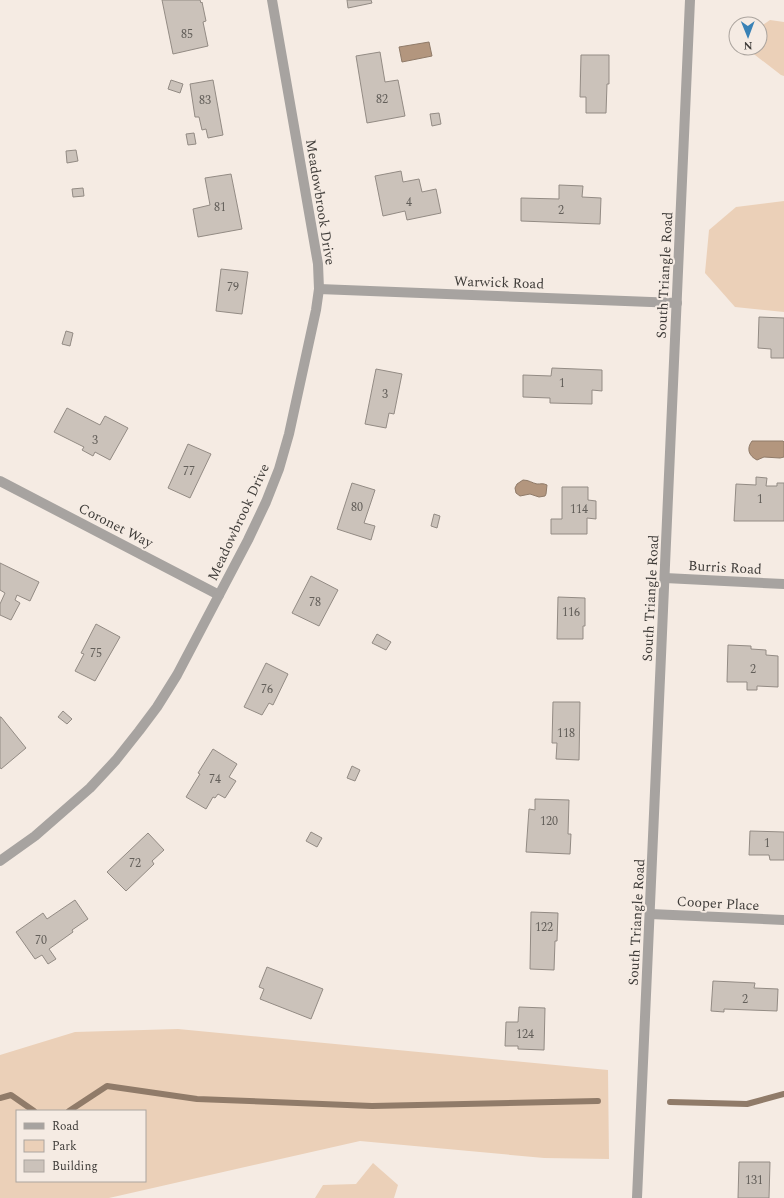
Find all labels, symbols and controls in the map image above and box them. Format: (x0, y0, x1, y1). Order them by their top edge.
north arrow (728, 16, 768, 56)
house number: 85 (181, 25, 193, 44)
text: N (744, 37, 753, 54)
house number: 82 (376, 90, 388, 109)
house number: 83 (199, 91, 211, 110)
street label: Meadowbrook Drive (300, 138, 341, 267)
house number: 4 (406, 193, 412, 212)
house number: 81 (214, 198, 226, 217)
house number: 2 (558, 201, 564, 220)
street label: South Triangle Road (651, 211, 678, 339)
street label: Warwick Road (453, 270, 545, 295)
house number: 79 (227, 278, 239, 297)
house number: 1 (559, 374, 565, 393)
house number: 3 (382, 385, 388, 404)
house number: 3 (92, 431, 98, 450)
street label: Meadowbrook Drive (202, 460, 275, 584)
house number: 77 (183, 462, 195, 481)
house number: 1 (757, 490, 763, 509)
street label: Coronet Way (75, 498, 158, 554)
house number: 80 (351, 498, 363, 517)
house number: 114 (570, 500, 588, 519)
street label: South Triangle Road (637, 534, 664, 662)
street label: Burris Road (688, 555, 762, 580)
house number: 78 (309, 593, 321, 612)
house number: 116 (562, 603, 580, 622)
house number: 75 (90, 644, 102, 663)
house number: 2 (750, 660, 756, 679)
house number: 76 (261, 680, 273, 699)
house number: 118 (557, 724, 575, 743)
house number: 74 (209, 770, 221, 789)
house number: 120 (540, 812, 558, 831)
house number: 1 (764, 834, 770, 853)
house number: 72 (129, 854, 141, 873)
street label: South Triangle Road (623, 858, 650, 986)
street label: Cooper Place (676, 891, 760, 916)
house number: 122 (535, 918, 553, 937)
house number: 70 (35, 931, 47, 950)
house number: 2 (742, 990, 748, 1009)
house number: 124 (516, 1025, 534, 1044)
legend (16, 1110, 146, 1182)
text: Road (52, 1117, 79, 1136)
text: Park (52, 1137, 77, 1156)
text: Building (52, 1157, 98, 1176)
house number: 131 (745, 1171, 763, 1190)

